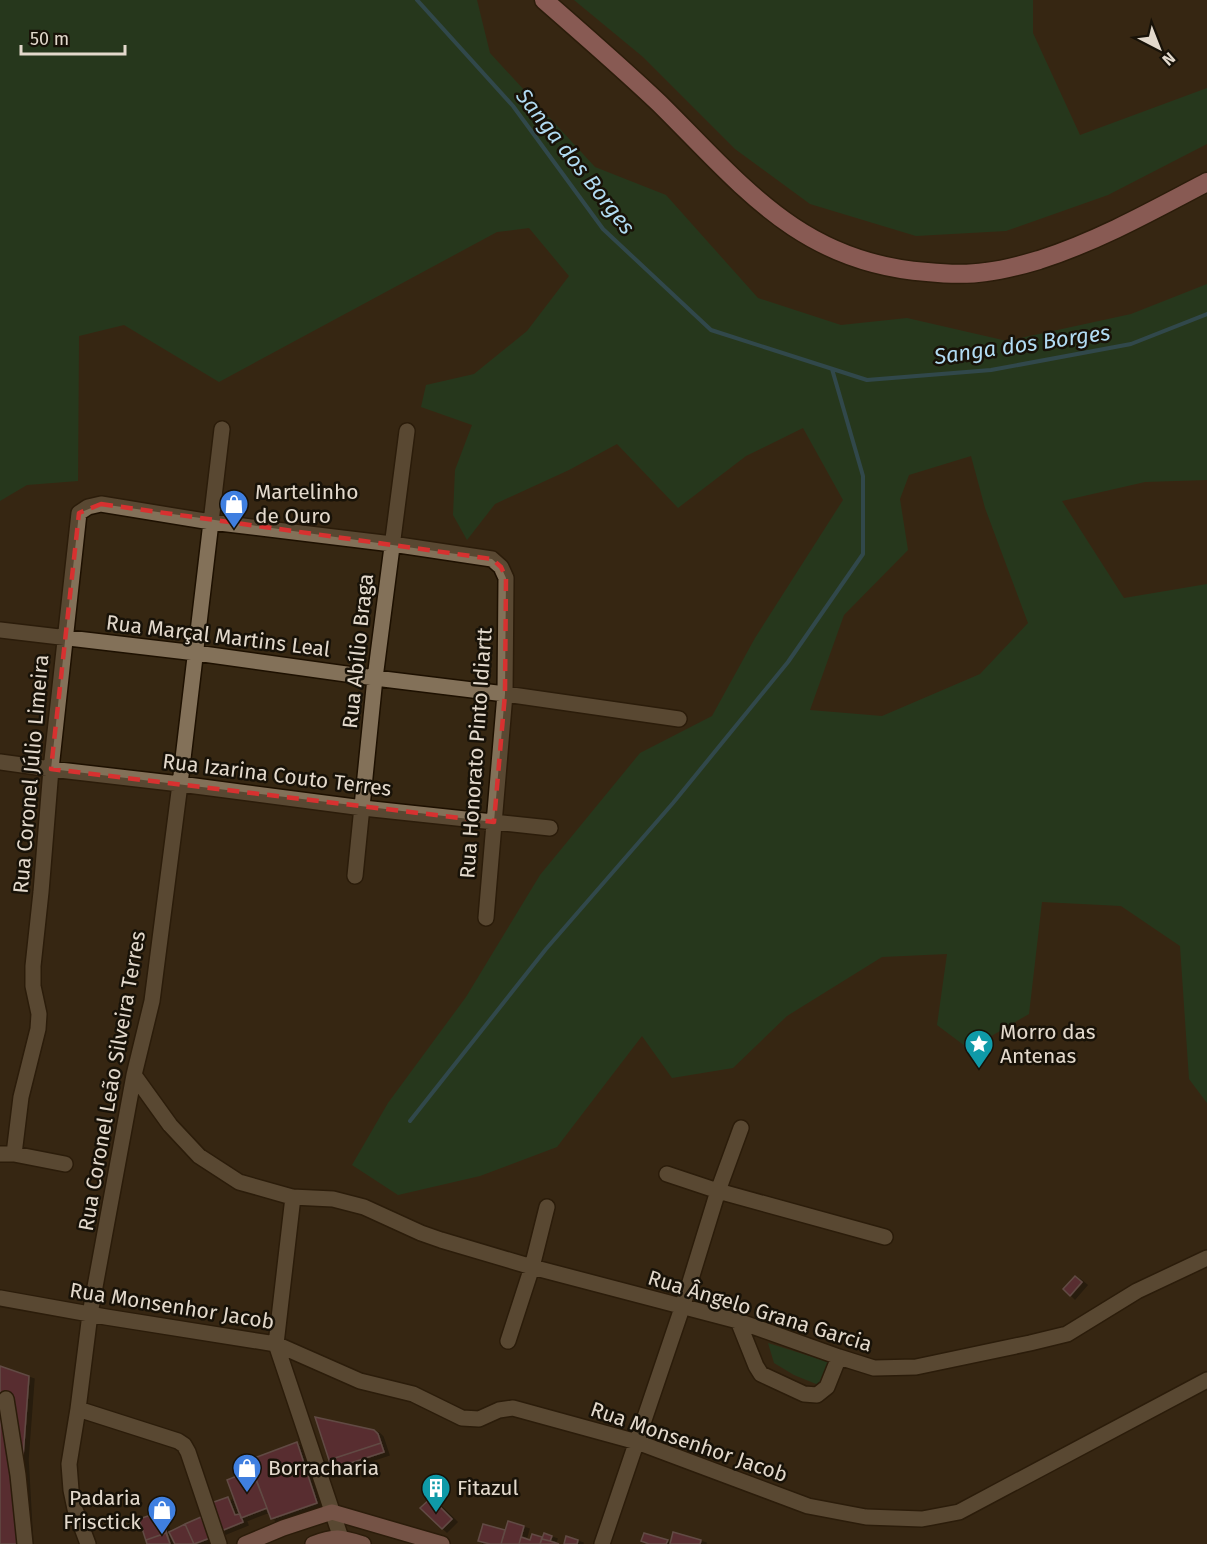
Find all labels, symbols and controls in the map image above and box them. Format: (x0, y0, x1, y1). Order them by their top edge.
scale bar (21, 18, 124, 56)
north arrow (1129, 18, 1189, 78)
text: 50 m (30, 28, 69, 50)
text: N (1158, 48, 1179, 69)
water label: Sanga dos Borges (510, 82, 641, 240)
water label: Sanga dos Borges (931, 319, 1112, 370)
place label: Martelinho de Ouro (255, 479, 359, 529)
shop icon: Martelinho de Ouro (218, 488, 250, 530)
street label: Rua Abílio Braga (337, 572, 379, 730)
street label: Rua Marçal Martins Leal (105, 609, 331, 663)
street label: Rua Honorato Pinto Idiartt (454, 626, 498, 880)
street label: Rua Coronel Júlio Limeira (8, 653, 54, 895)
street label: Rua Izarina Couto Terres (161, 748, 393, 802)
street label: Rua Coronel Leão Silveira Terres (73, 929, 151, 1233)
place label: Morro das Antenas (1000, 1019, 1096, 1069)
place icon: Morro das Antenas (963, 1028, 995, 1070)
street label: Rua Ângelo Grana Garcia (645, 1264, 875, 1358)
street label: Rua Monsenhor Jacob (68, 1277, 276, 1335)
street label: Rua Monsenhor Jacob (587, 1396, 791, 1488)
shop icon: Borracharia (231, 1452, 263, 1494)
place label: Borracharia (268, 1455, 379, 1481)
building icon: Fitazul (420, 1472, 452, 1514)
place label: Fitazul (457, 1475, 519, 1501)
place label: Padaria Frisctick (63, 1485, 141, 1535)
shop icon: Padaria Frisctick (146, 1494, 178, 1536)

